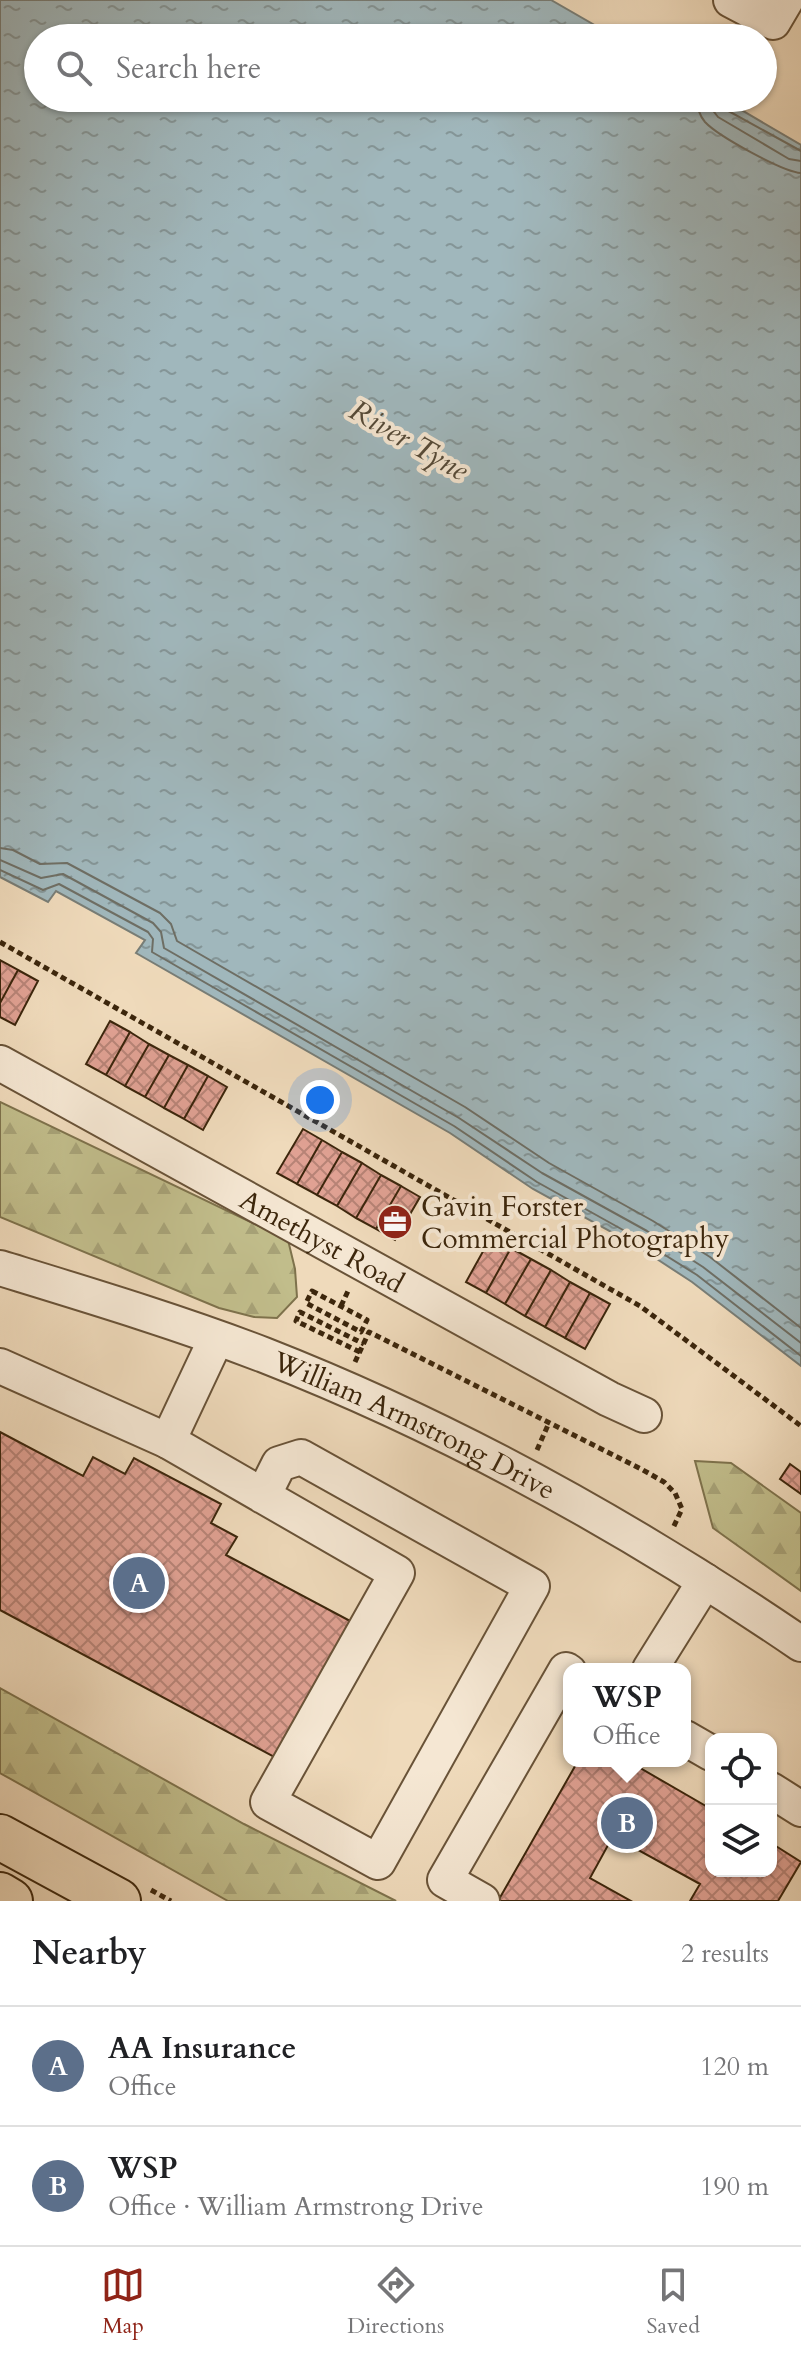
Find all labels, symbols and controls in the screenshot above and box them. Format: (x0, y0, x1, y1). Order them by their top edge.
search box (24, 24, 777, 112)
icon: search (52, 46, 96, 90)
text: Search here (116, 48, 261, 89)
water label: River Tyne (342, 390, 476, 491)
your location (300, 1080, 340, 1120)
street label: Amethyst Road (233, 1181, 411, 1302)
place label: Gavin Forster Commercial Photography (421, 1188, 730, 1258)
office icon: Gavin Forster Commercial Photography (376, 1203, 414, 1241)
street label: William Armstrong Drive (266, 1342, 562, 1509)
pin: A (113, 1553, 165, 1613)
popup (563, 1663, 691, 1767)
text: WSP (592, 1677, 662, 1718)
text: Office (592, 1718, 661, 1753)
map controls (705, 1733, 777, 1877)
button: locate (705, 1733, 777, 1805)
pin: B (601, 1793, 653, 1853)
button: layers (705, 1805, 777, 1877)
text: Nearby (32, 1930, 147, 1976)
text: 2 results (681, 1936, 769, 1971)
text: AA Insurance (108, 2028, 296, 2069)
text: A (48, 2049, 68, 2084)
text: 120 m (700, 2049, 769, 2084)
text: Office (108, 2069, 177, 2104)
text: WSP (108, 2148, 177, 2189)
text: B (49, 2169, 67, 2204)
text: 190 m (700, 2169, 769, 2204)
text: Office · William Armstrong Drive (108, 2189, 484, 2224)
tab: Map (101, 2263, 145, 2341)
tab: Directions (347, 2263, 444, 2341)
tab: Saved (647, 2263, 700, 2341)

